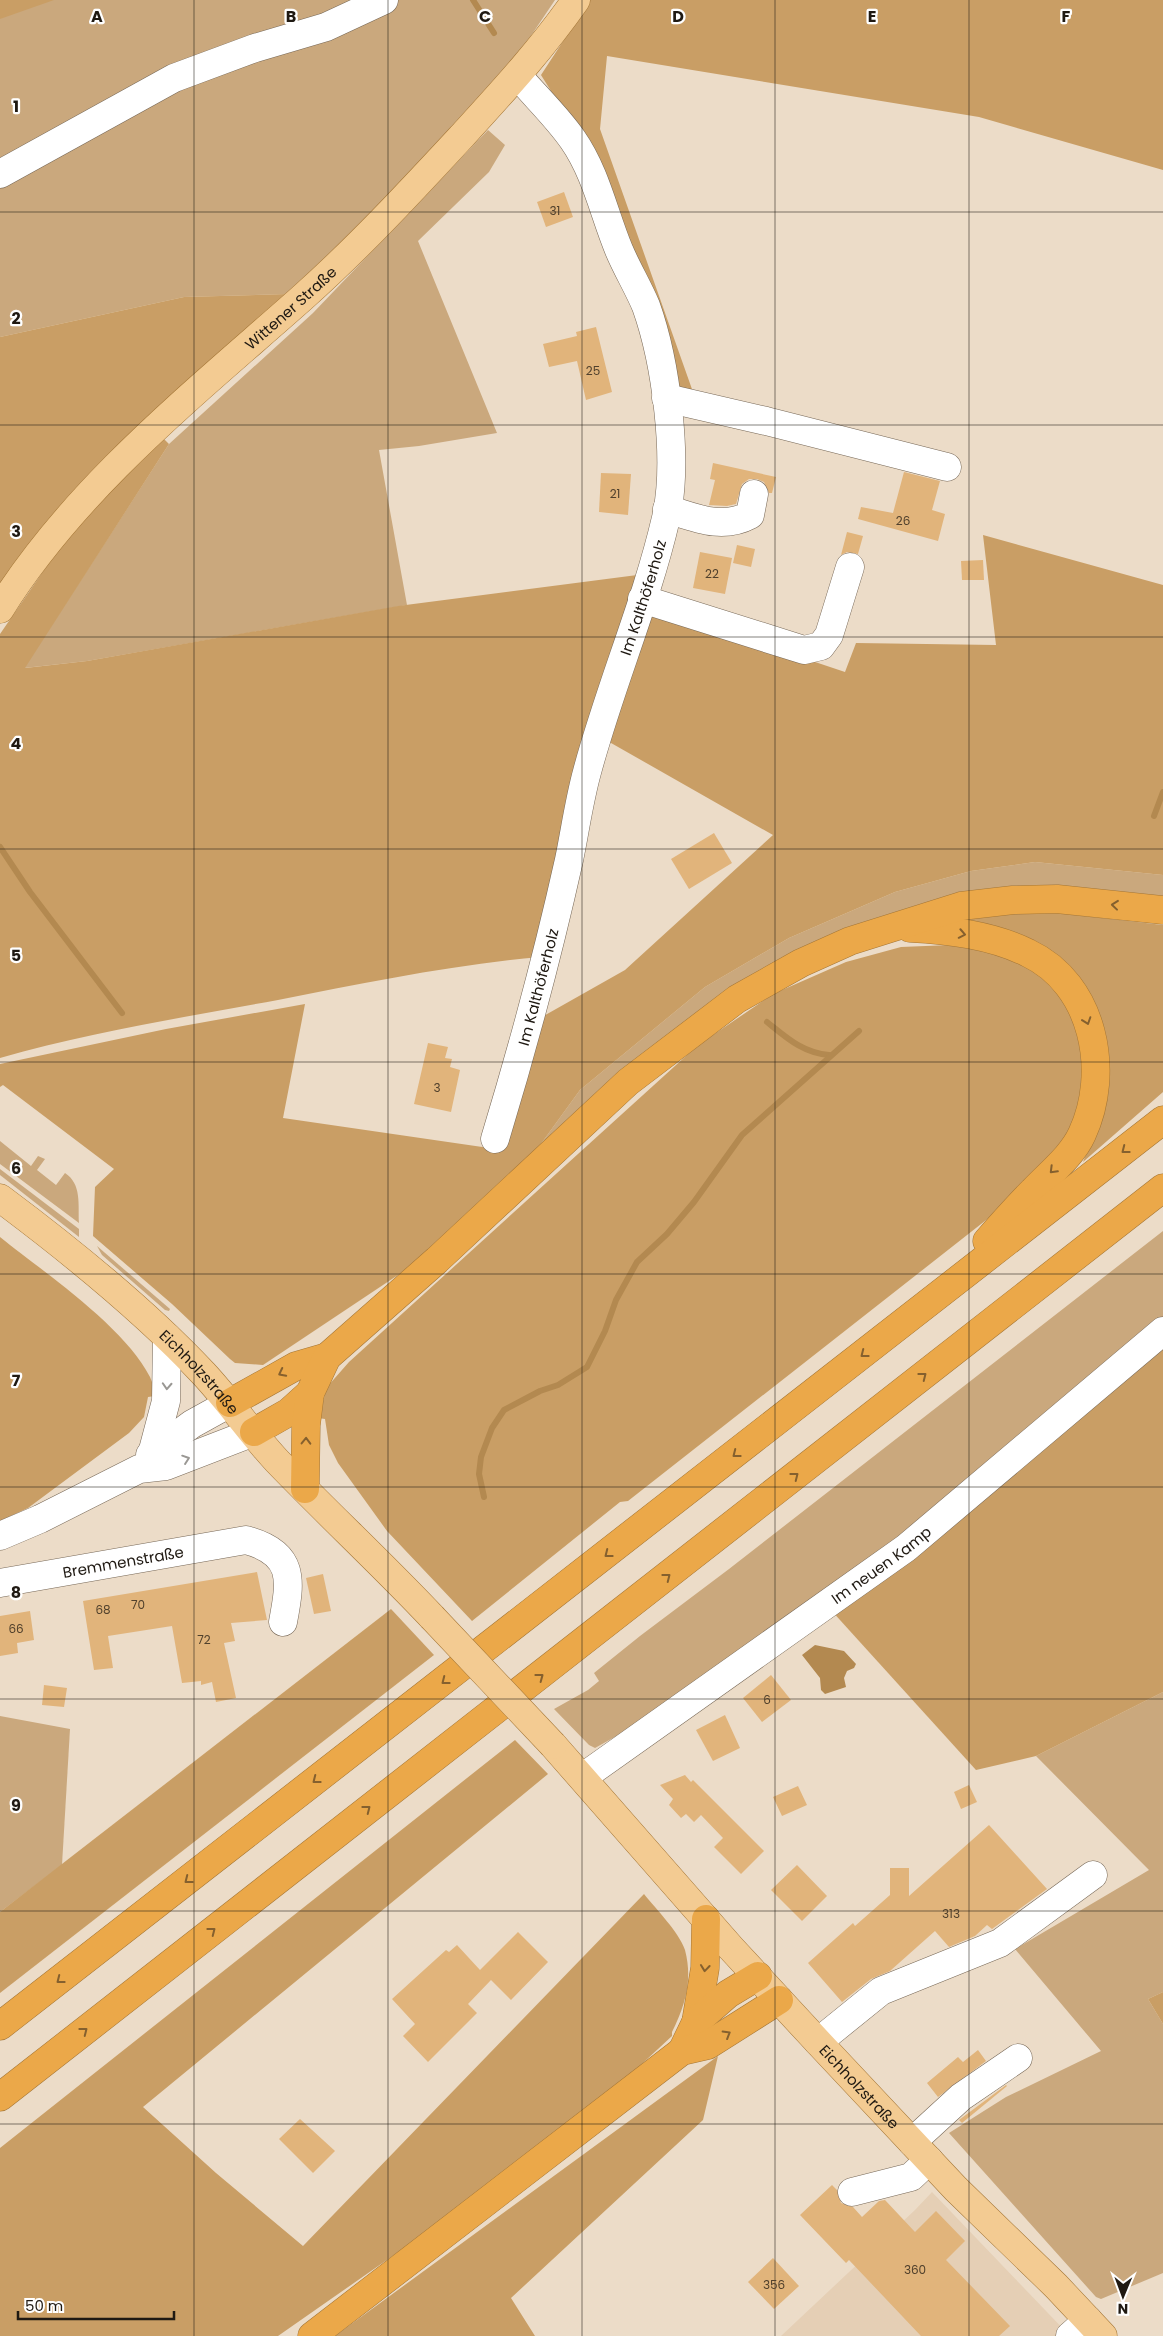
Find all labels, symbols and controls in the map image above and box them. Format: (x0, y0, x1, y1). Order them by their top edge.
text: A (91, 5, 103, 28)
text: B (286, 5, 296, 28)
text: C (479, 5, 491, 28)
text: D (672, 5, 684, 28)
text: E (868, 5, 876, 28)
text: F (1062, 5, 1071, 28)
text: 1 (13, 95, 19, 118)
house number: 31 (550, 202, 560, 219)
street label: Wittener Straße (240, 261, 341, 354)
text: 2 (11, 307, 21, 330)
house number: 25 (586, 362, 600, 379)
house number: 21 (610, 485, 620, 502)
house number: 26 (896, 512, 910, 529)
text: 3 (11, 520, 21, 543)
street label: Im Kalthöferholz (614, 537, 671, 658)
house number: 22 (705, 565, 719, 582)
text: 4 (11, 732, 22, 755)
one-way arrow (1110, 900, 1118, 911)
street label: Im Kalthöferholz (512, 926, 563, 1048)
one-way arrow (957, 928, 966, 938)
text: 5 (11, 944, 21, 967)
one-way arrow (1082, 1017, 1092, 1025)
house number: 3 (433, 1079, 441, 1096)
one-way arrow (1121, 1144, 1130, 1153)
text: 6 (11, 1157, 21, 1180)
one-way arrow (1050, 1165, 1059, 1174)
street label: Eichholzstraße (155, 1325, 244, 1418)
one-way arrow (860, 1348, 870, 1357)
one-way arrow (278, 1367, 287, 1377)
text: 7 (12, 1369, 21, 1392)
one-way arrow (917, 1373, 926, 1381)
one-way arrow (162, 1382, 173, 1390)
one-way arrow (300, 1437, 311, 1445)
one-way arrow (732, 1448, 742, 1457)
one-way arrow (182, 1455, 190, 1465)
one-way arrow (789, 1474, 798, 1482)
street label: Im neuen Kamp (827, 1521, 936, 1608)
street label: Bremmenstraße (61, 1541, 185, 1582)
one-way arrow (604, 1548, 613, 1557)
one-way arrow (662, 1573, 671, 1582)
text: 8 (11, 1581, 21, 1604)
house number: 70 (131, 1596, 145, 1613)
house number: 68 (95, 1601, 111, 1618)
house number: 66 (8, 1620, 24, 1637)
house number: 72 (197, 1631, 211, 1648)
one-way arrow (534, 1674, 543, 1683)
one-way arrow (442, 1675, 451, 1683)
house number: 6 (763, 1691, 771, 1708)
one-way arrow (313, 1775, 322, 1783)
text: 9 (11, 1794, 21, 1817)
one-way arrow (361, 1807, 370, 1815)
one-way arrow (184, 1874, 194, 1883)
house number: 313 (942, 1905, 960, 1922)
one-way arrow (206, 1929, 215, 1937)
one-way arrow (700, 1964, 711, 1972)
one-way arrow (57, 1974, 66, 1982)
one-way arrow (78, 2029, 87, 2037)
one-way arrow (721, 2030, 730, 2040)
street label: Eichholzstraße (815, 2040, 904, 2133)
house number: 360 (904, 2261, 926, 2278)
north arrow (1098, 2271, 1148, 2321)
house number: 356 (763, 2276, 785, 2293)
scale bar (18, 2288, 174, 2320)
text: 50 m (25, 2295, 63, 2316)
text: N (1117, 2299, 1128, 2319)

